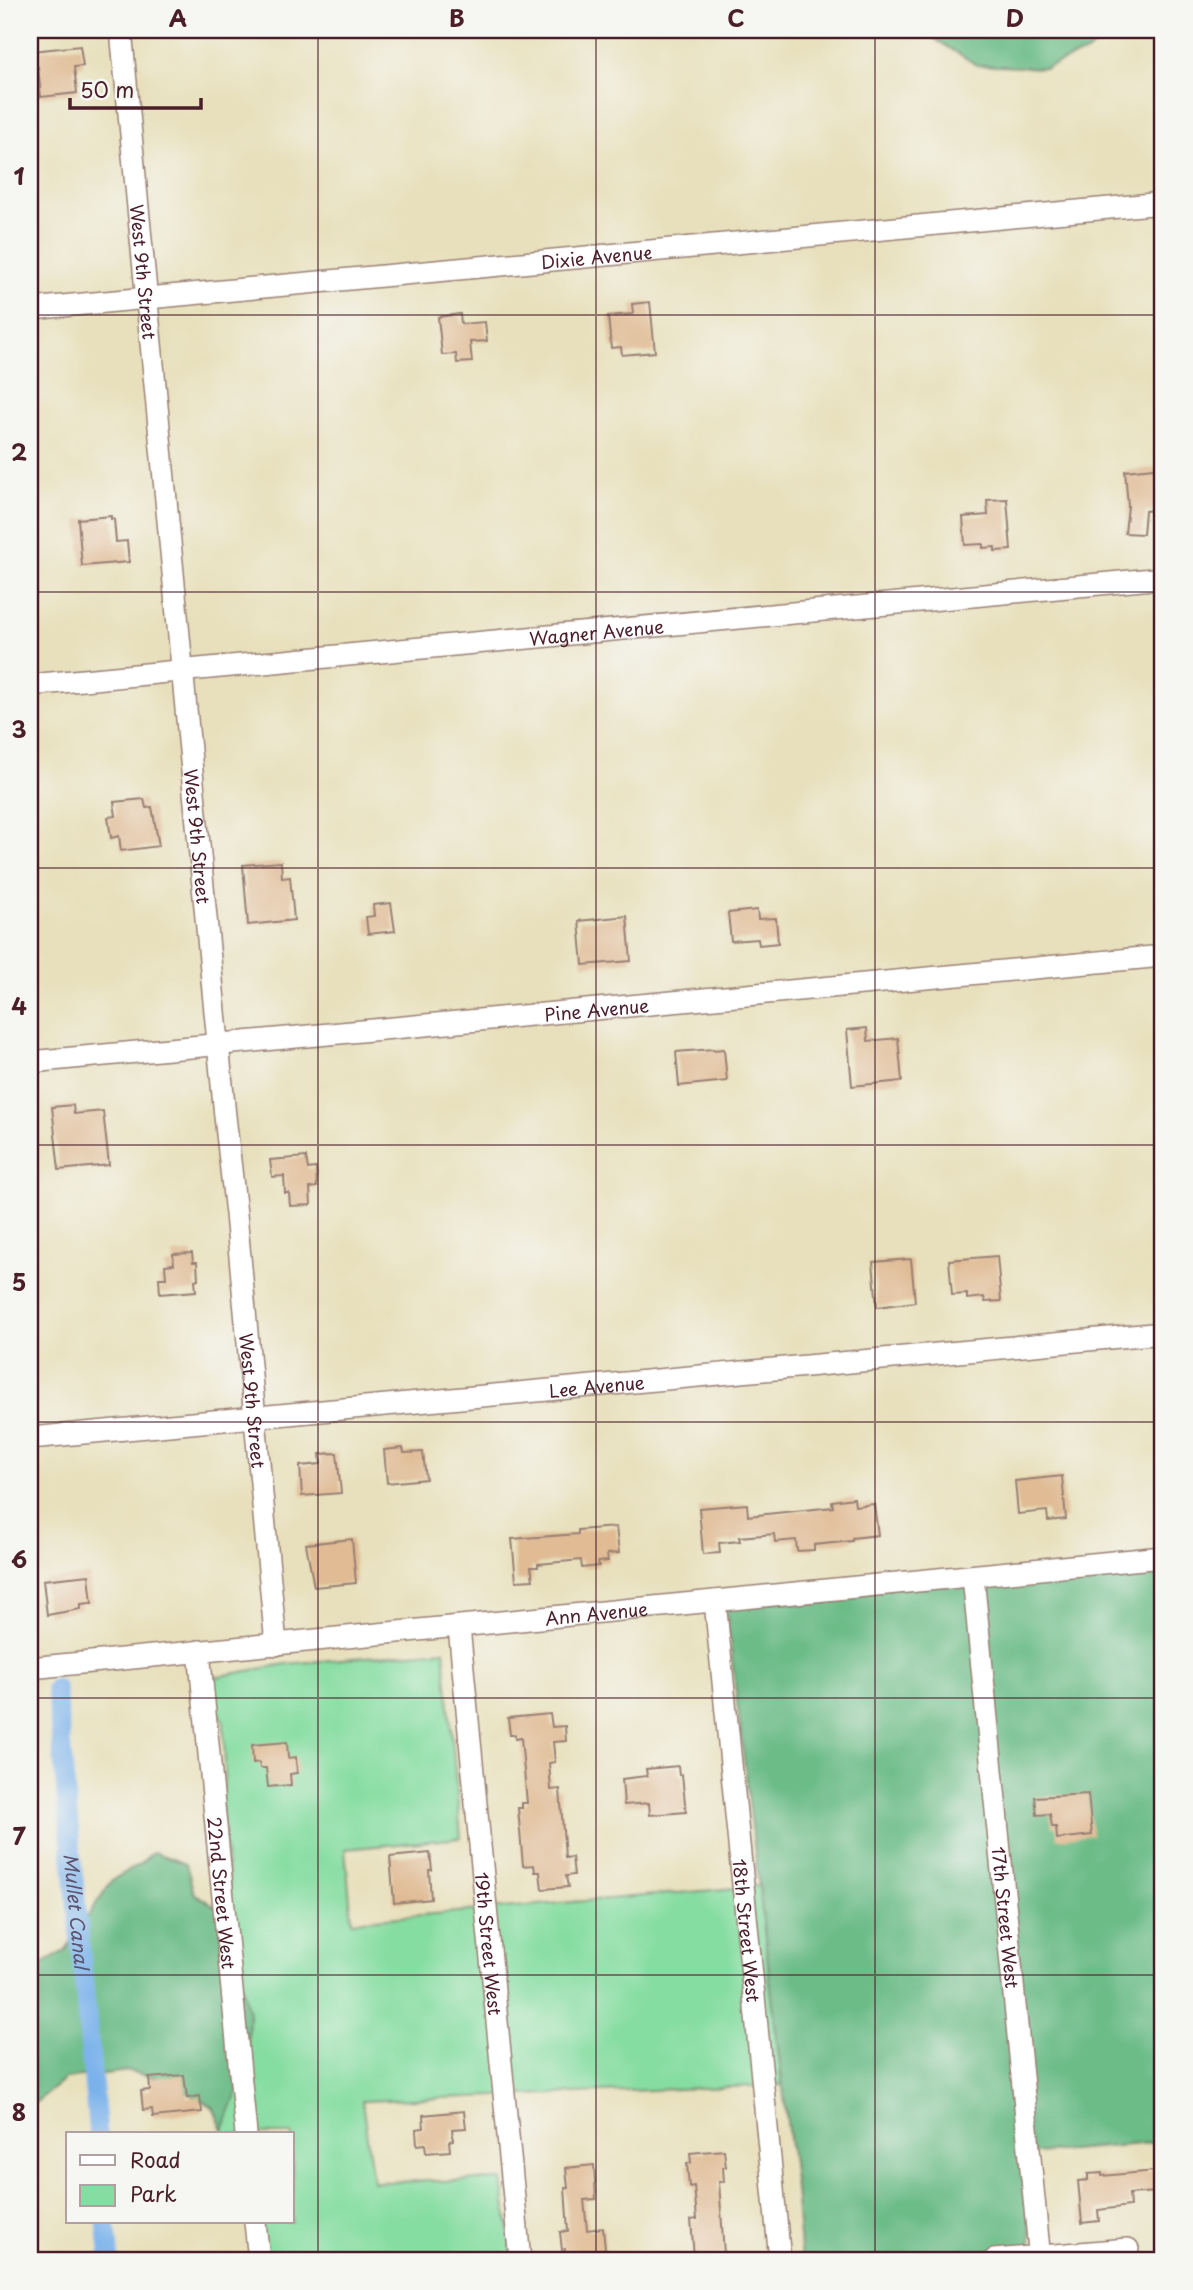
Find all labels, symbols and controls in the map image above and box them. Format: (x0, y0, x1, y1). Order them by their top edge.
text: A (169, 0, 187, 35)
text: B (449, 0, 465, 35)
text: C (727, 0, 745, 35)
text: D (1006, 0, 1024, 35)
scale bar (70, 66, 201, 110)
text: 50 m (80, 73, 134, 105)
text: 1 (14, 158, 25, 193)
street label: West 9th Street (124, 203, 164, 341)
street label: Dixie Avenue (540, 237, 653, 275)
text: 2 (11, 434, 27, 469)
street label: Wagner Avenue (528, 612, 665, 651)
text: 3 (11, 711, 27, 746)
street label: West 9th Street (178, 767, 218, 905)
text: 4 (11, 988, 27, 1023)
street label: Pine Avenue (543, 991, 650, 1027)
text: 5 (12, 1264, 26, 1299)
street label: West 9th Street (234, 1332, 273, 1469)
street label: Lee Avenue (548, 1368, 646, 1403)
text: 6 (11, 1541, 27, 1576)
street label: Ann Avenue (544, 1594, 649, 1631)
street label: 22nd Street West (202, 1815, 243, 1970)
text: 7 (12, 1818, 26, 1853)
street label: 17th Street West (986, 1845, 1027, 1990)
water label: Mullet Canal (58, 1852, 97, 1973)
street label: 18th Street West (727, 1857, 768, 2004)
street label: 19th Street West (469, 1871, 510, 2016)
text: 8 (12, 2094, 26, 2129)
legend (66, 2132, 294, 2224)
text: Road (130, 2143, 181, 2175)
text: Park (130, 2177, 177, 2209)

